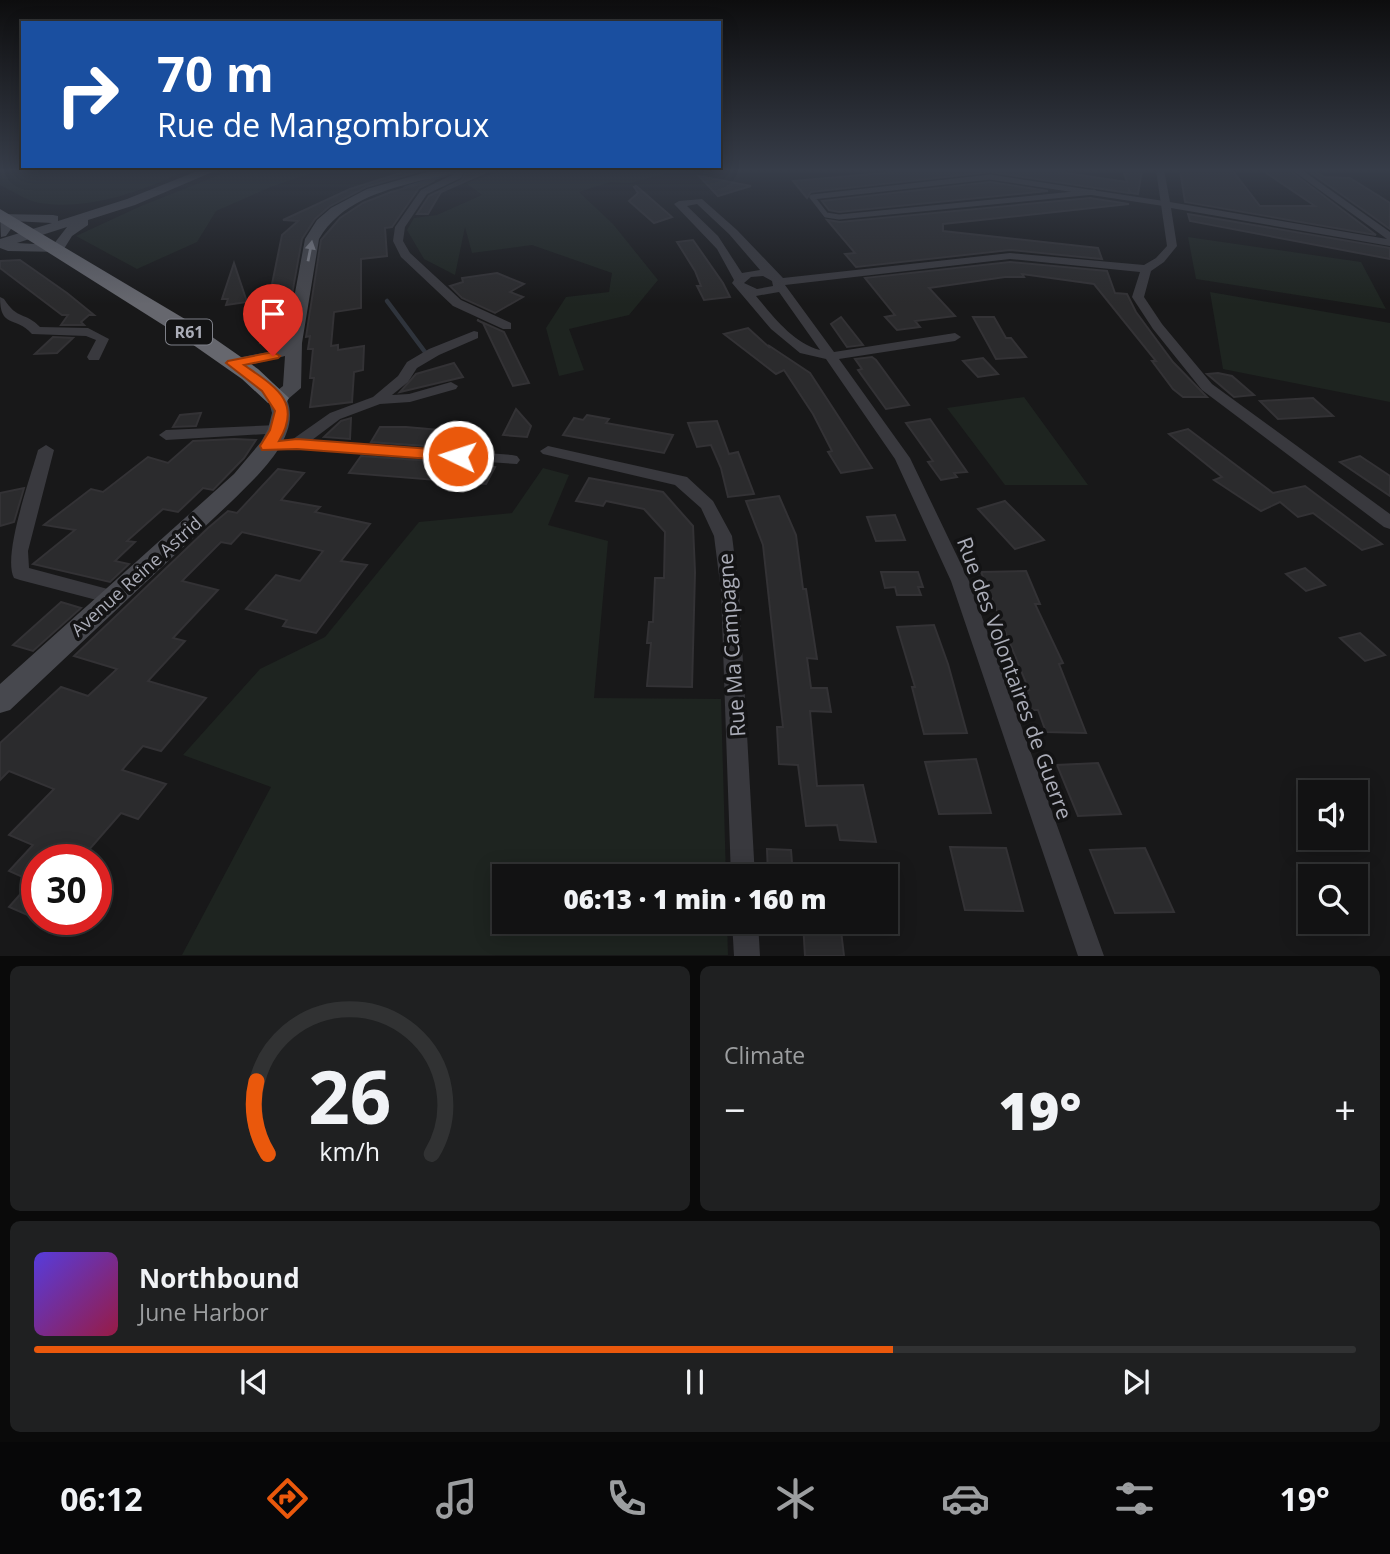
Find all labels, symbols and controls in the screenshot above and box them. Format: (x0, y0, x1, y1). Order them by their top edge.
text: 70 m (157, 40, 274, 106)
icon: right (42, 49, 133, 140)
text: Rue de Mangombroux (157, 103, 489, 146)
one-way arrow (305, 240, 316, 262)
pin (243, 284, 303, 356)
icon: arrive (254, 295, 292, 333)
road number: R61 (166, 320, 212, 344)
position arrow (421, 419, 495, 493)
street label: Avenue Reine Astrid (65, 511, 207, 641)
street label: Rue des Volontaires de Guerre (951, 533, 1079, 823)
street label: Rue Ma Campagne (711, 552, 751, 738)
map controls (1298, 780, 1368, 934)
button: sound (1298, 780, 1368, 850)
speed limit sign: 30 (21, 844, 112, 935)
button: search (1298, 864, 1368, 934)
text: 06:13 · 1 min · 160 m (564, 881, 826, 917)
text: Climate (724, 1039, 805, 1071)
text: 26 (308, 1047, 392, 1146)
text: 19° (999, 1074, 1081, 1145)
text: − (724, 1083, 746, 1135)
text: + (1334, 1083, 1356, 1135)
text: km/h (320, 1134, 380, 1168)
text: Northbound (139, 1260, 300, 1296)
text: June Harbor (139, 1296, 269, 1328)
icon: previous (235, 1363, 273, 1401)
icon: pause (676, 1363, 714, 1401)
icon: next (1117, 1363, 1155, 1401)
icon: directions (263, 1474, 312, 1523)
icon: music (432, 1474, 481, 1523)
icon: phone (602, 1474, 651, 1523)
icon: climate (771, 1474, 820, 1523)
icon: car (941, 1474, 990, 1523)
icon: filters (1110, 1474, 1159, 1523)
text: 06:12 (60, 1477, 143, 1520)
text: 19° (1279, 1477, 1330, 1520)

